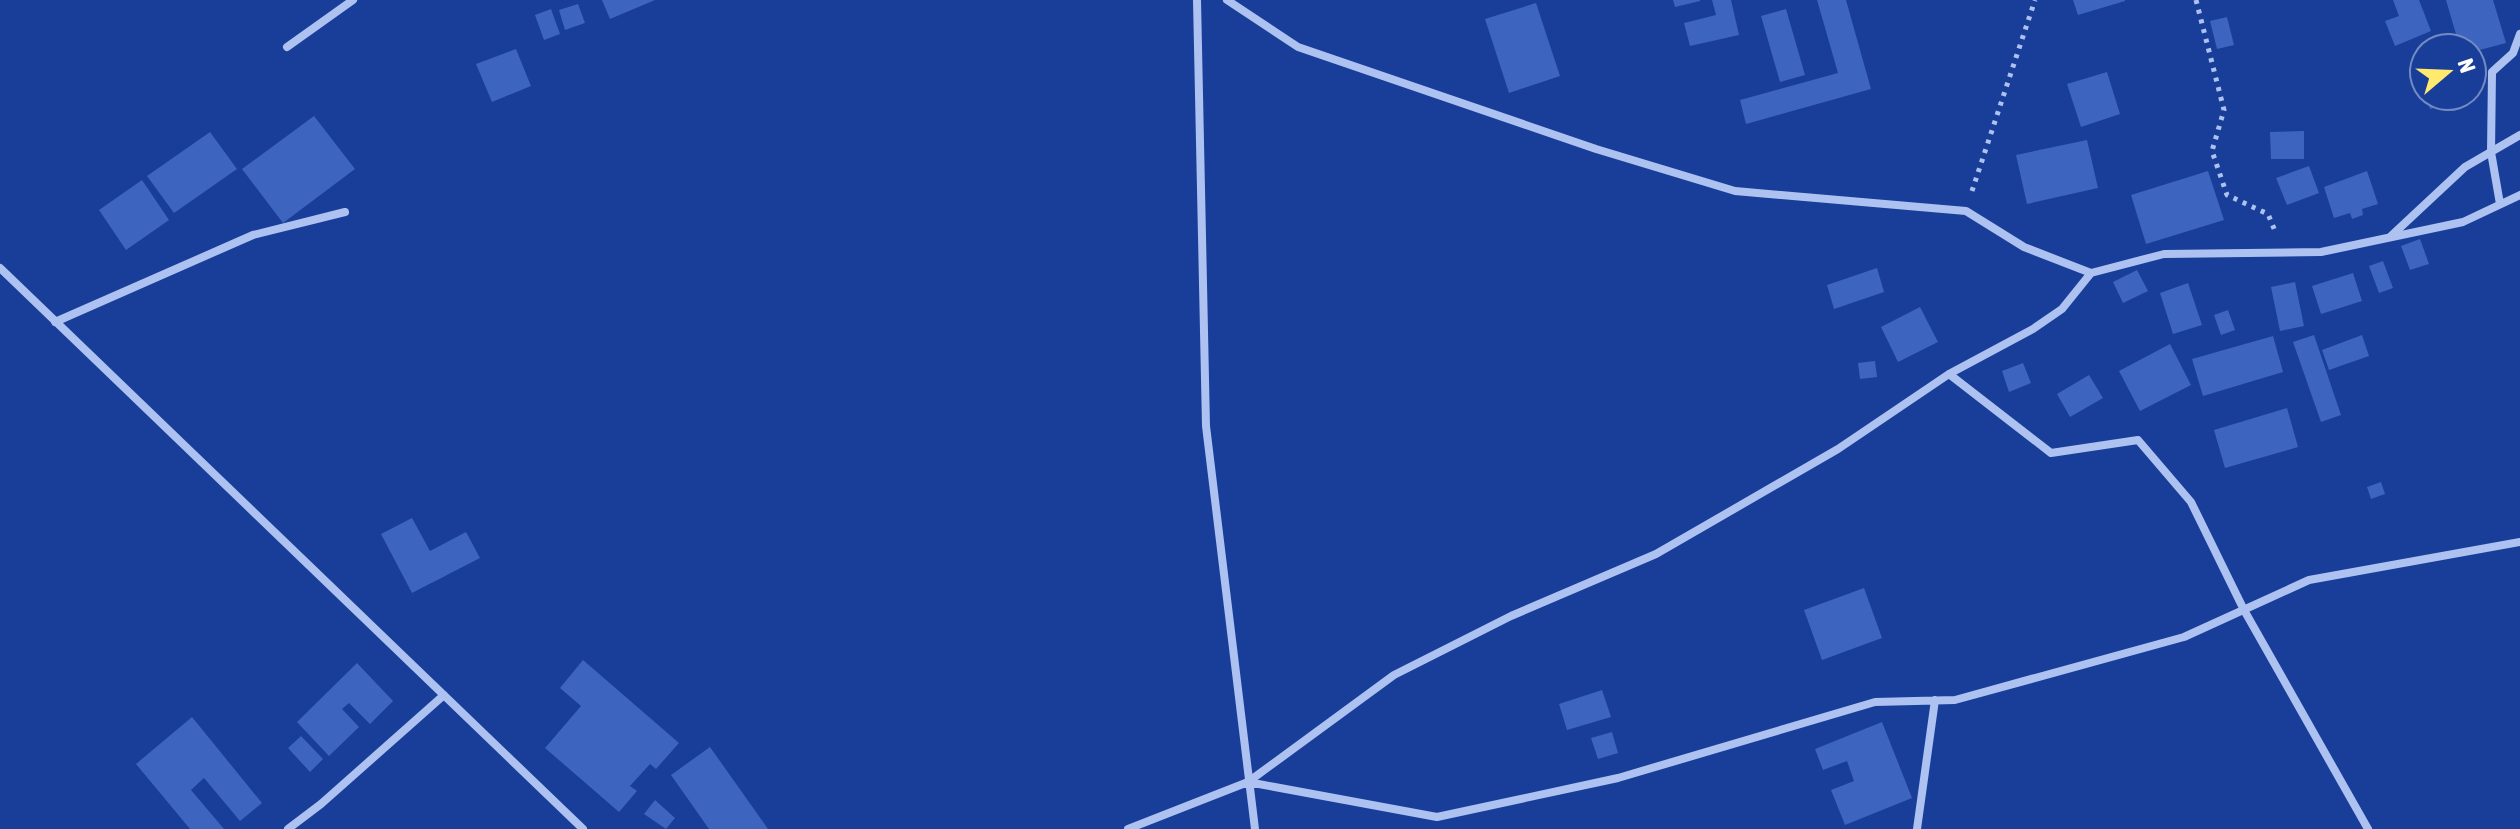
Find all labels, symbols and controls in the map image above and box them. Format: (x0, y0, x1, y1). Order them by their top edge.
north arrow (2408, 32, 2488, 112)
text: N (2453, 55, 2481, 76)

